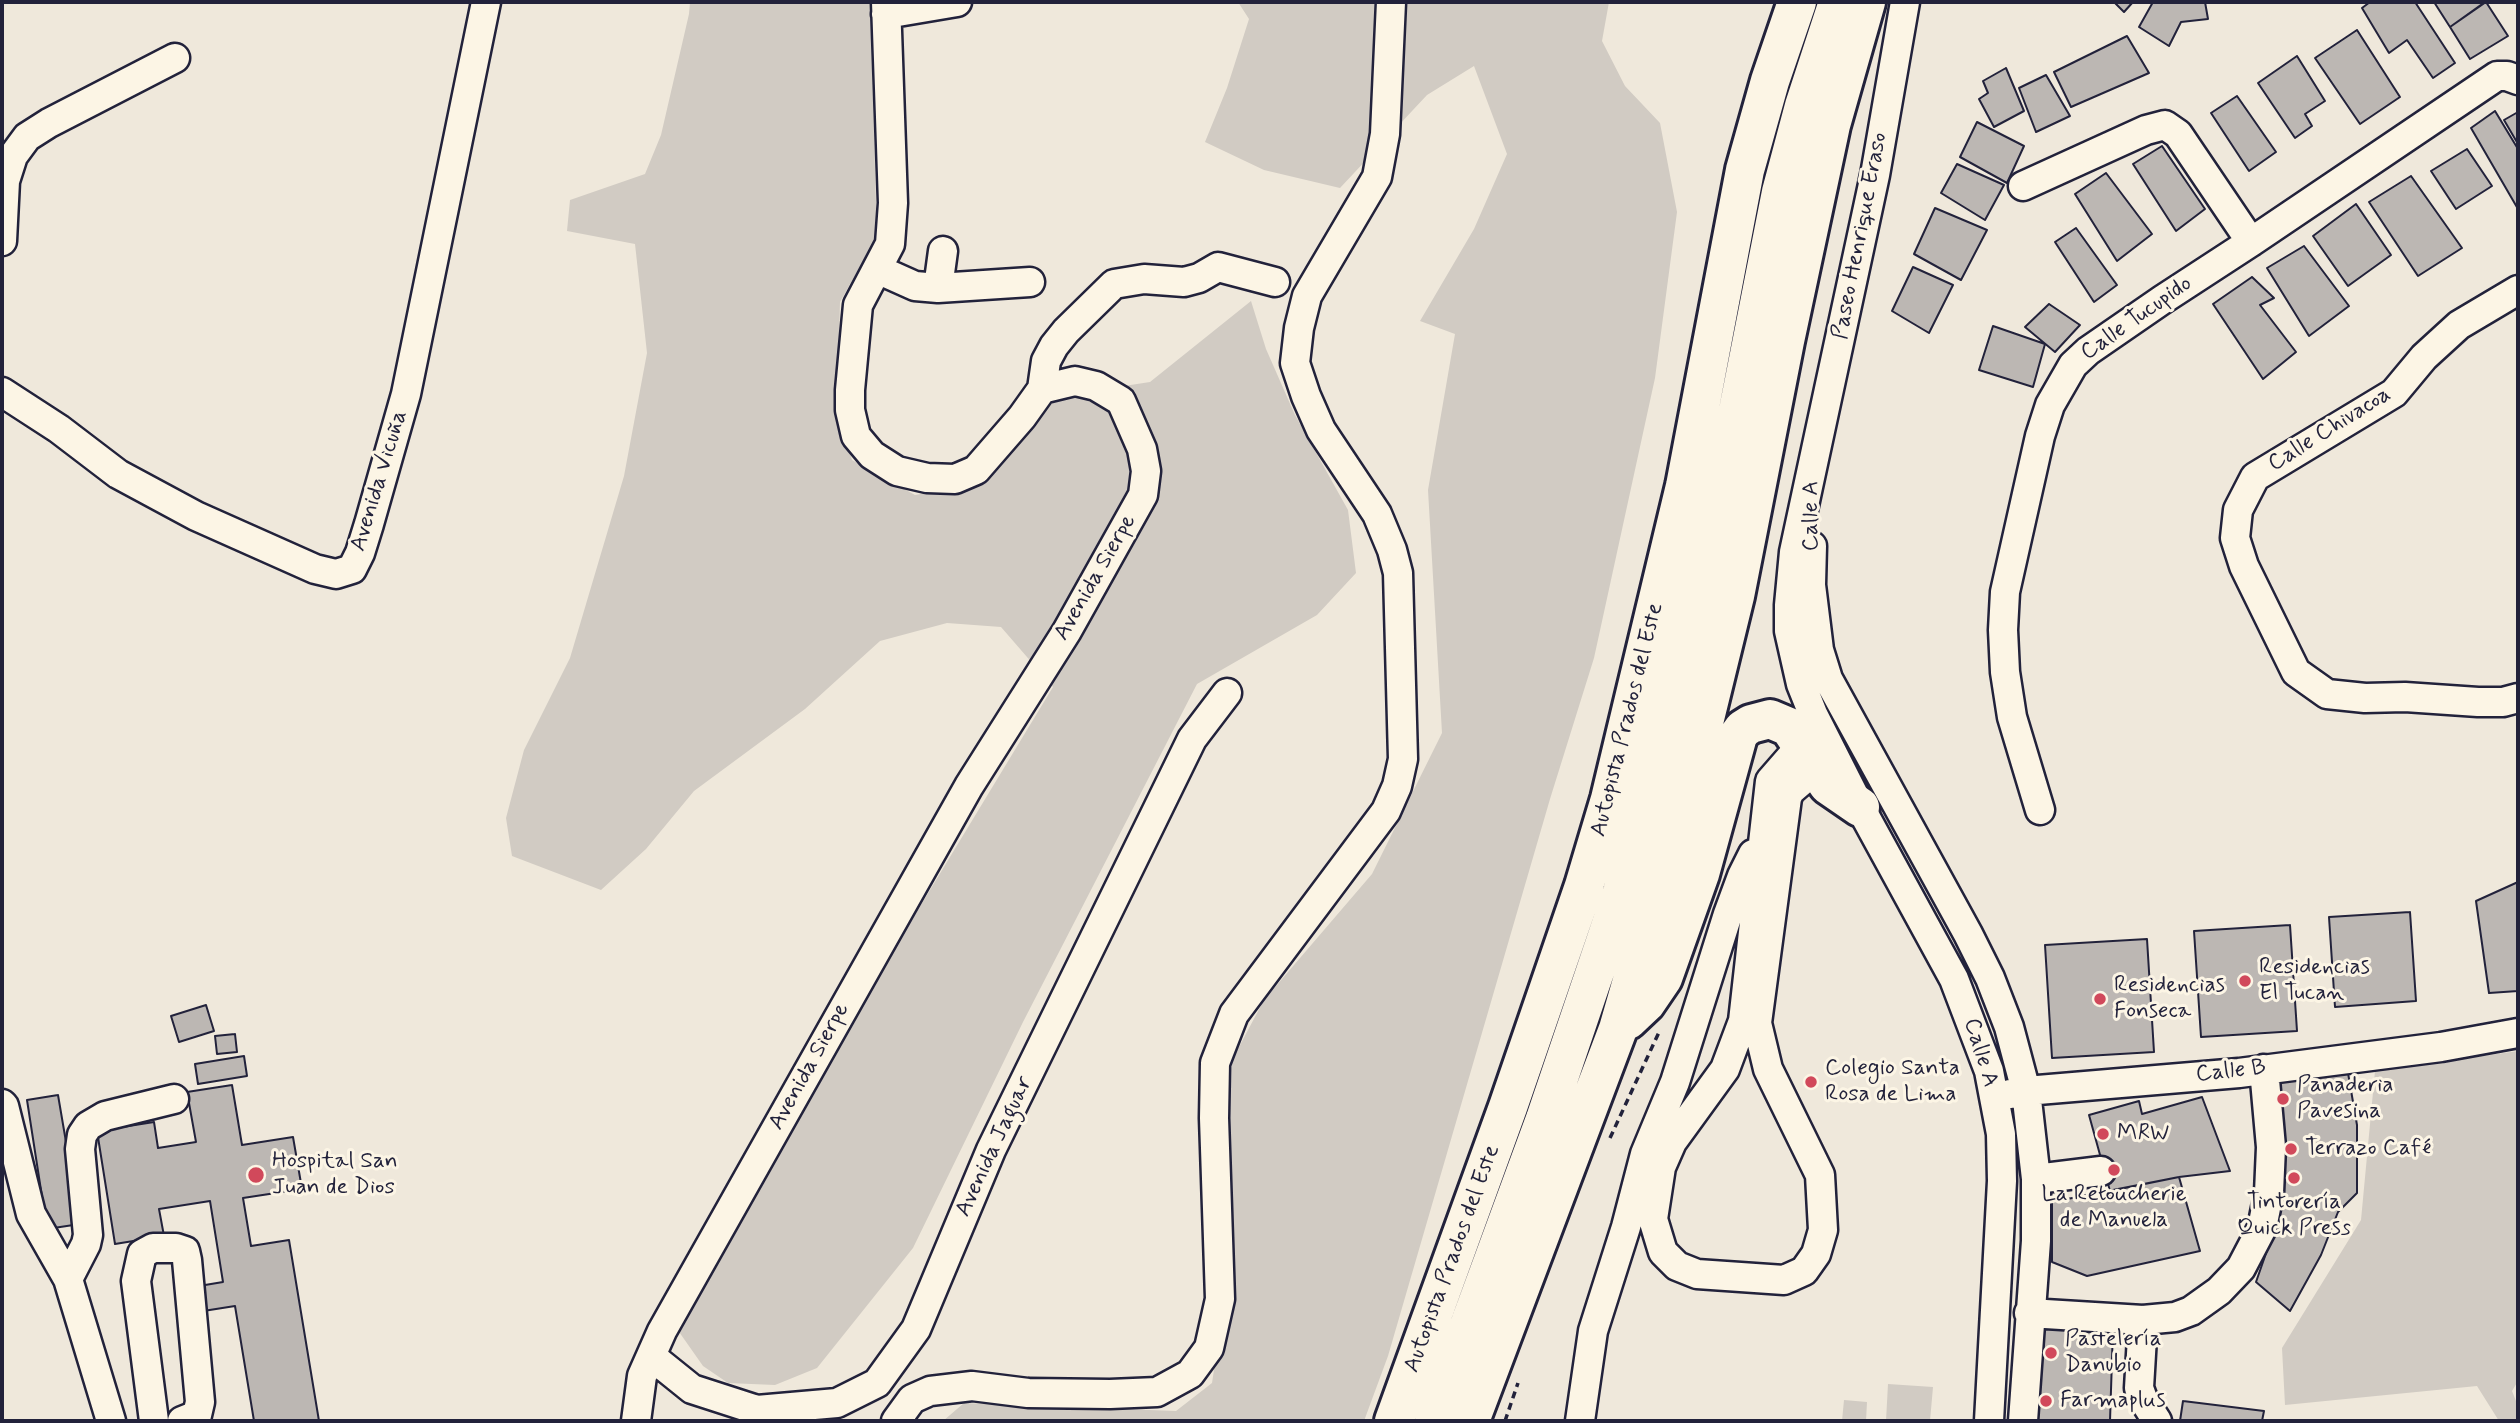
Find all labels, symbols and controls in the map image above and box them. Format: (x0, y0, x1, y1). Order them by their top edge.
street label: Paseo Henrique Eraso (1827, 130, 1895, 342)
street label: Calle Tucupido (2076, 271, 2198, 367)
street label: Calle Chivacoa (2264, 381, 2396, 479)
street label: Avenida Vicuña (345, 407, 415, 555)
street label: Calle A (1798, 481, 1826, 551)
street label: Avenida Sierpe (1049, 510, 1143, 646)
street label: Autopista Prados del Este (1586, 600, 1670, 840)
place label: Residencias El Tucan (2259, 954, 2370, 1008)
place label: Residencias Fonseca (2114, 972, 2225, 1026)
marker: Residencias El Tucan (2237, 973, 2253, 989)
marker: Residencias Fonseca (2092, 991, 2108, 1007)
street label: Avenida Sierpe (764, 999, 856, 1135)
street label: Calle A (1956, 1015, 2004, 1091)
place label: Colegio Santa Rosa de Lima (1825, 1055, 1960, 1109)
street label: Calle B (2195, 1055, 2267, 1089)
street label: Avenida Jaguar (950, 1072, 1040, 1222)
place label: Panaderia Pavesina (2297, 1072, 2394, 1126)
marker: Colegio Santa Rosa de Lima (1803, 1074, 1819, 1090)
marker: Panaderia Pavesina (2275, 1091, 2291, 1107)
place label: MRW (2117, 1120, 2169, 1148)
marker: MRW (2095, 1126, 2111, 1142)
place label: Terrazo Café (2305, 1135, 2431, 1163)
marker: Terrazo Café (2283, 1141, 2299, 1157)
street label: Autopista Prados del Este (1399, 1142, 1507, 1376)
place label: Hospital San Juan de Dios (272, 1148, 398, 1202)
marker: La Retoucherie de Manuela (2106, 1162, 2122, 1178)
marker: Hospital San Juan de Dios (246, 1165, 266, 1185)
marker: Tintorería Quick Press (2286, 1170, 2302, 1186)
place label: La Retoucherie de Manuela (2042, 1181, 2186, 1235)
place label: Tintorería Quick Press (2237, 1189, 2351, 1243)
place label: Pastelería Danubio (2065, 1326, 2161, 1380)
marker: Pastelería Danubio (2043, 1345, 2059, 1361)
place label: Farmaplus (2060, 1387, 2165, 1415)
marker: Farmaplus (2038, 1393, 2054, 1409)

